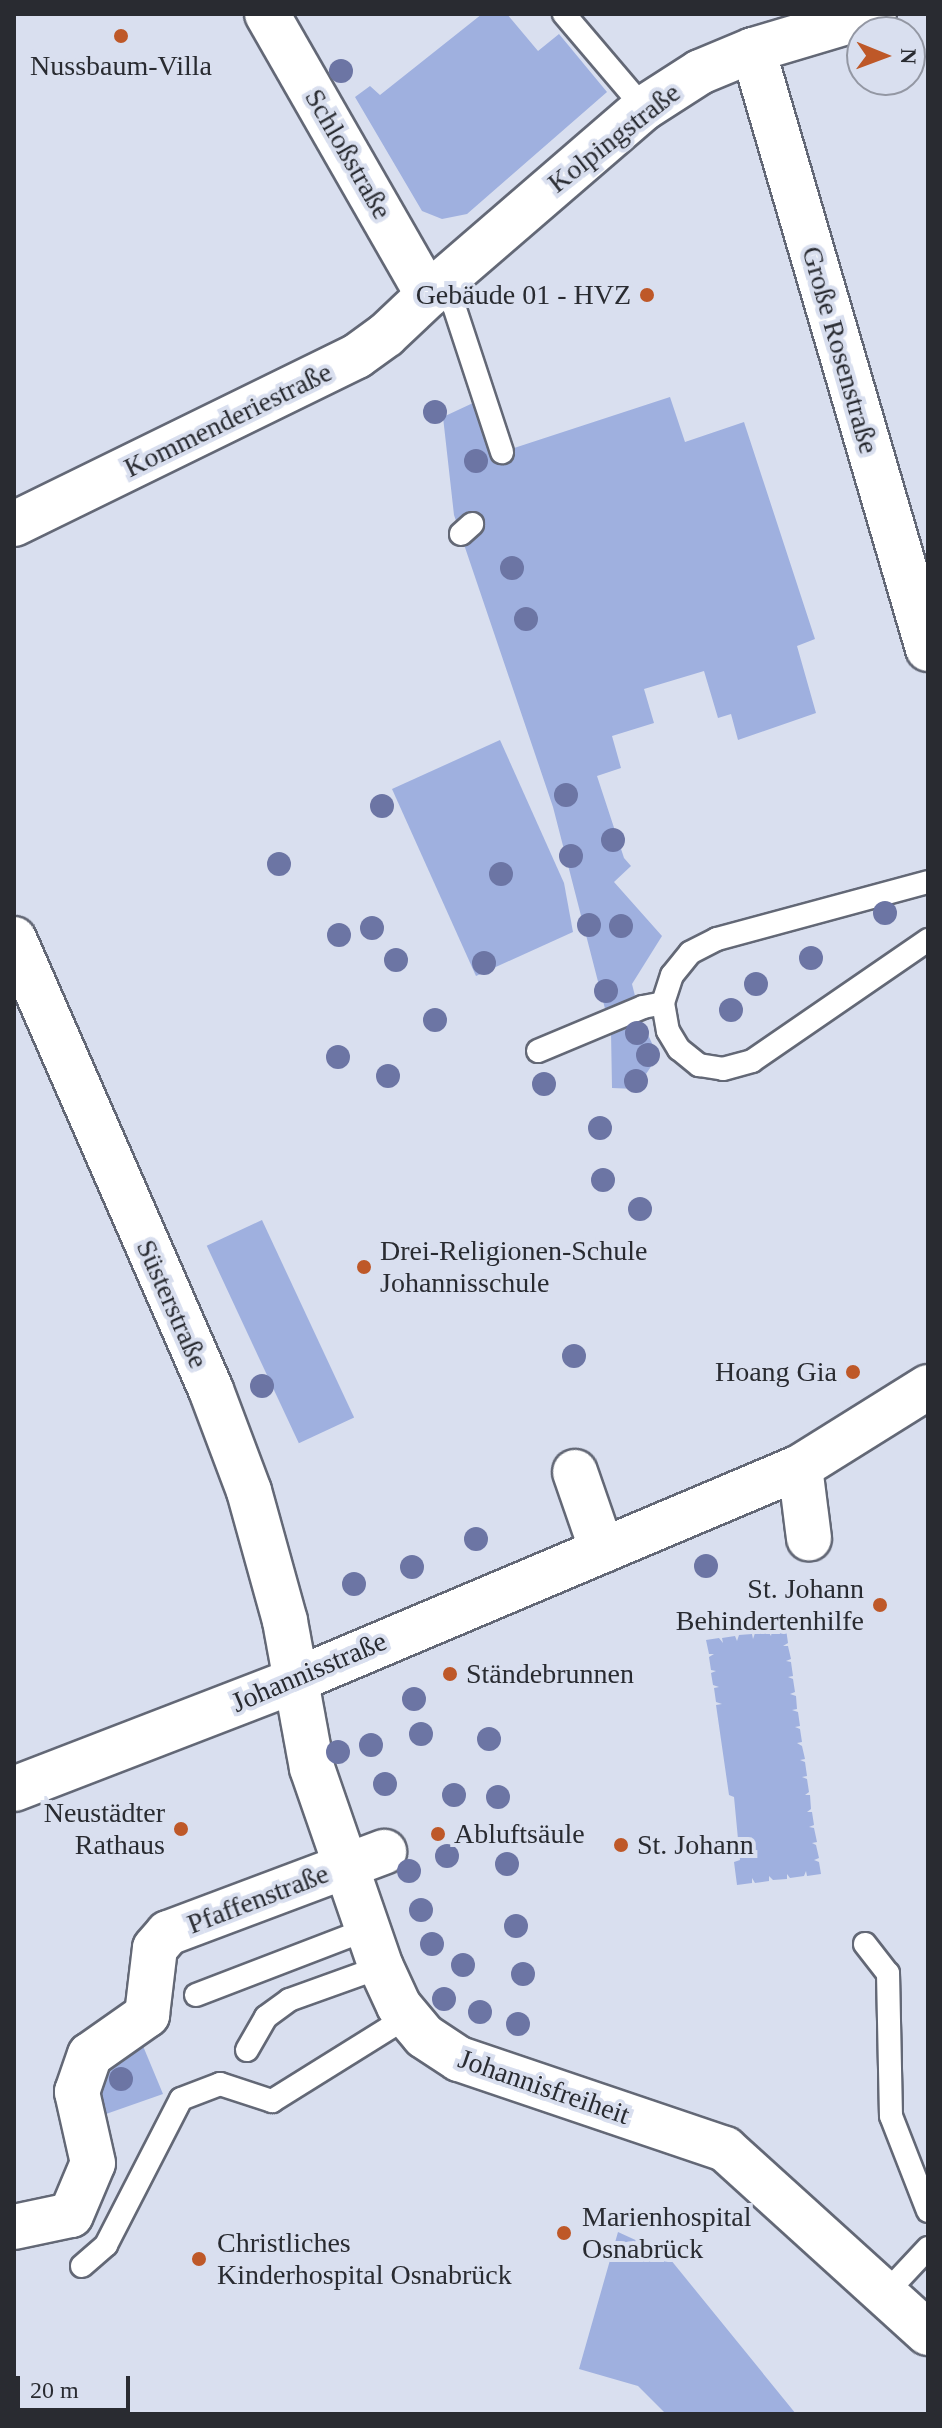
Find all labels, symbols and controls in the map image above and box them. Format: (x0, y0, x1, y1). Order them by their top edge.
north arrow (846, 16, 926, 96)
marker: Nussbaum-Villa (112, 27, 130, 45)
text: N (896, 48, 921, 65)
place label: Nussbaum-Villa (30, 49, 212, 83)
street label: Kolpingstraße (541, 76, 687, 200)
street label: Schloßstraße (297, 83, 399, 225)
street label: Große Rosenstraße (794, 243, 886, 457)
place label: Gebäude 01 - HVZ (416, 278, 631, 312)
marker: Gebäude 01 - HVZ (638, 286, 656, 304)
street label: Kommenderiestraße (119, 355, 337, 485)
place label: Drei-Religionen-Schule Johannisschule (380, 1234, 647, 1300)
street label: Süsterstraße (129, 1235, 215, 1373)
marker: Drei-Religionen-Schule Johannisschule (355, 1258, 373, 1276)
place label: Hoang Gia (715, 1355, 837, 1389)
marker: Hoang Gia (844, 1363, 862, 1381)
place label: St. Johann Behindertenhilfe (676, 1572, 864, 1638)
marker: St. Johann Behindertenhilfe (871, 1596, 889, 1614)
street label: Johannisstraße (227, 1624, 391, 1720)
place label: Ständebrunnen (466, 1657, 634, 1691)
marker: Ständebrunnen (441, 1665, 459, 1683)
place label: Neustädter Rathaus (44, 1796, 165, 1862)
place label: Abluftsäule (454, 1817, 585, 1851)
marker: Neustädter Rathaus (172, 1820, 190, 1838)
marker: Abluftsäule (429, 1825, 447, 1843)
place label: St. Johann (637, 1828, 754, 1862)
marker: St. Johann (612, 1836, 630, 1854)
street label: Pfaffenstraße (183, 1857, 333, 1941)
street label: Johannisfreiheit (454, 2042, 634, 2132)
place label: Marienhospital Osnabrück (582, 2200, 752, 2266)
marker: Marienhospital Osnabrück (553, 2222, 575, 2244)
place label: Christliches Kinderhospital Osnabrück (217, 2226, 512, 2292)
marker: Christliches Kinderhospital Osnabrück (188, 2248, 210, 2270)
scale bar (20, 2360, 134, 2410)
text: 20 m (30, 2377, 79, 2403)

